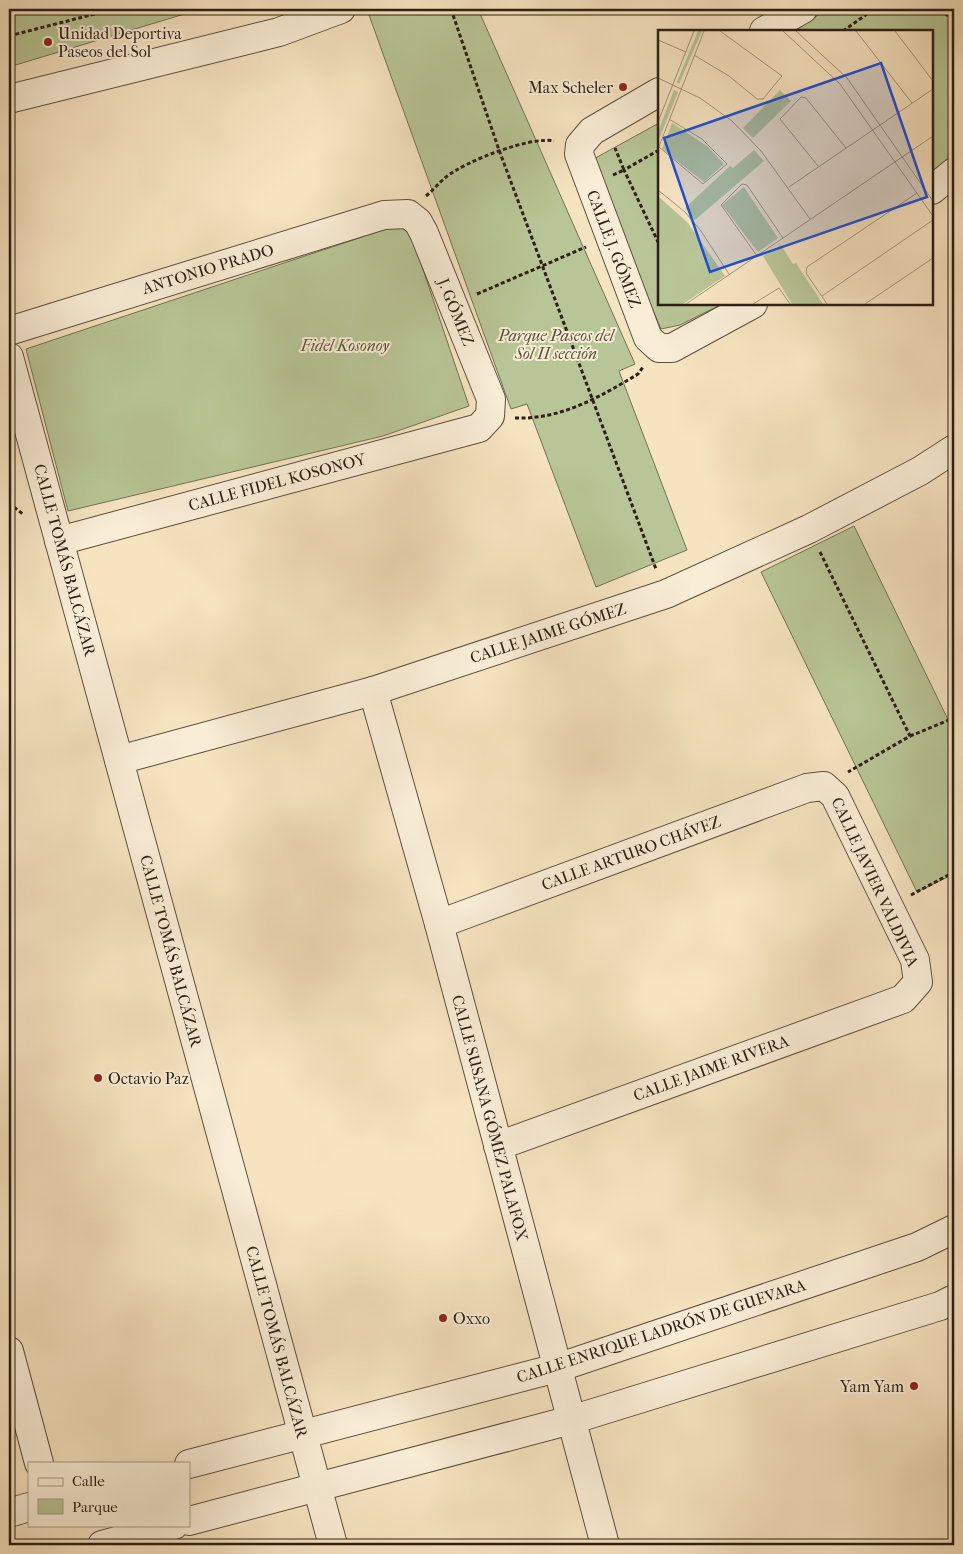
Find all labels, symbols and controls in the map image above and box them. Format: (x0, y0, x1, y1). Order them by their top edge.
place label: Unidad Deportiva Paseos del Sol (58, 24, 182, 61)
inset map (658, 30, 933, 305)
marker: Unidad Deportiva Paseos del Sol (42, 36, 54, 48)
place label: Max Scheler (528, 78, 613, 97)
marker: Max Scheler (617, 81, 629, 93)
street label: CALLE J. GÓMEZ (583, 187, 646, 311)
street label: ANTONIO PRADO (139, 240, 276, 298)
street label: J. GÓMEZ (433, 273, 479, 349)
park label: Parque Paseos del Sol II sección (497, 326, 616, 363)
park label: Fidel Kosonoy (300, 336, 389, 355)
street label: CALLE FIDEL KOSONOY (186, 449, 369, 515)
street label: CALLE TOMÁS BALCÁZAR (30, 462, 101, 659)
street label: CALLE JAIME GÓMEZ (467, 598, 629, 667)
street label: CALLE JAVIER VALDIVIA (827, 794, 923, 970)
street label: CALLE ARTURO CHÁVEZ (538, 811, 723, 894)
street label: CALLE TOMÁS BALCÁZAR (136, 853, 207, 1050)
street label: CALLE SUSANA GÓMEZ PALAFOX (448, 993, 533, 1244)
street label: CALLE JAIME RIVERA (631, 1031, 792, 1105)
place label: Octavio Paz (108, 1069, 189, 1088)
marker: Octavio Paz (92, 1072, 104, 1084)
street label: CALLE TOMÁS BALCÁZAR (242, 1244, 313, 1441)
street label: CALLE ENRIQUE LADRÓN DE GUEVARA (514, 1274, 809, 1387)
place label: Oxxo (453, 1309, 490, 1328)
marker: Oxxo (437, 1312, 449, 1324)
place label: Yam Yam (839, 1377, 905, 1396)
marker: Yam Yam (908, 1380, 920, 1392)
legend (28, 1462, 190, 1526)
text: Calle (72, 1472, 105, 1490)
text: Parque (72, 1498, 118, 1516)

